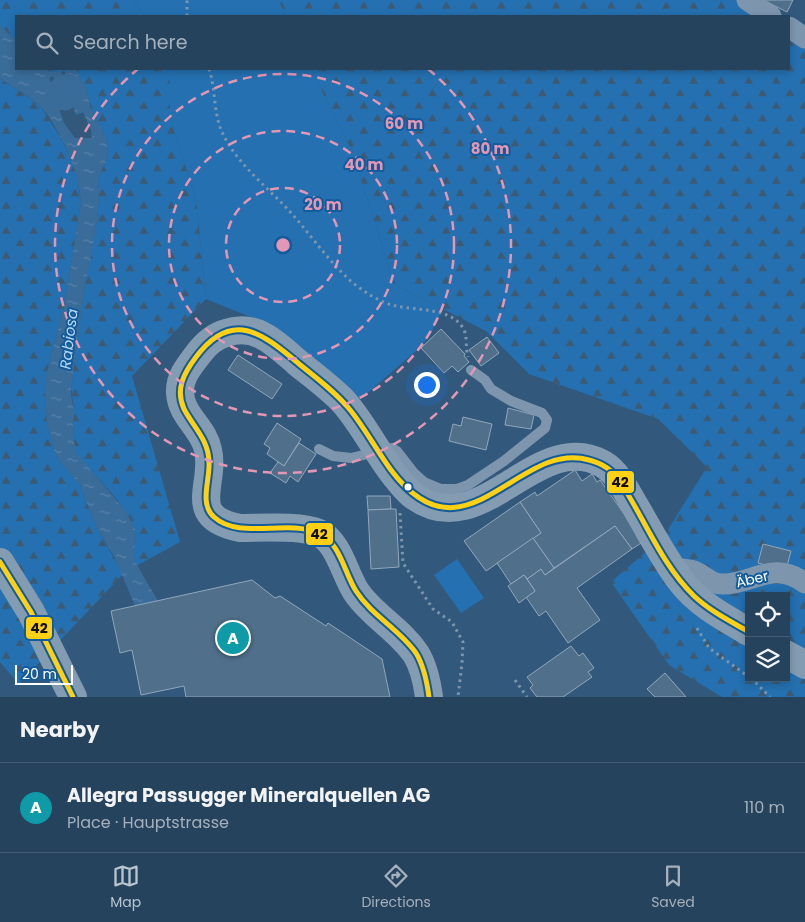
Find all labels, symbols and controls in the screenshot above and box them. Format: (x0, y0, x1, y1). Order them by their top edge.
search box (15, 15, 790, 70)
icon: search (33, 29, 61, 57)
text: Search here (73, 29, 187, 56)
text: 60 m (385, 113, 423, 134)
text: 80 m (471, 138, 509, 159)
text: 40 m (344, 154, 384, 175)
text: 20 m (304, 194, 342, 215)
centre of rings (274, 236, 292, 254)
water label: Rabiosa (54, 308, 83, 370)
your location (414, 372, 440, 398)
line badge: 42 (606, 470, 635, 494)
text: 42 (611, 472, 629, 492)
unlabelled marker (403, 482, 413, 492)
line badge: 42 (305, 522, 334, 546)
text: 42 (310, 524, 328, 544)
street label: Äber (734, 566, 770, 592)
map controls (745, 592, 790, 682)
button: locate (745, 592, 790, 637)
line badge: 42 (25, 616, 53, 640)
text: 42 (30, 618, 48, 638)
pin: A (217, 619, 249, 657)
button: layers (745, 637, 790, 682)
scale bar (15, 662, 72, 685)
text: 20 m (22, 664, 57, 684)
text: Nearby (20, 715, 100, 744)
text: Allegra Passugger Mineralquellen AG (67, 782, 430, 809)
text: A (30, 796, 42, 819)
text: 110 m (744, 796, 785, 819)
text: Place · Hauptstrasse (67, 811, 229, 834)
tab: Map (110, 862, 141, 913)
tab: Directions (361, 862, 431, 913)
tab: Saved (651, 862, 695, 913)

